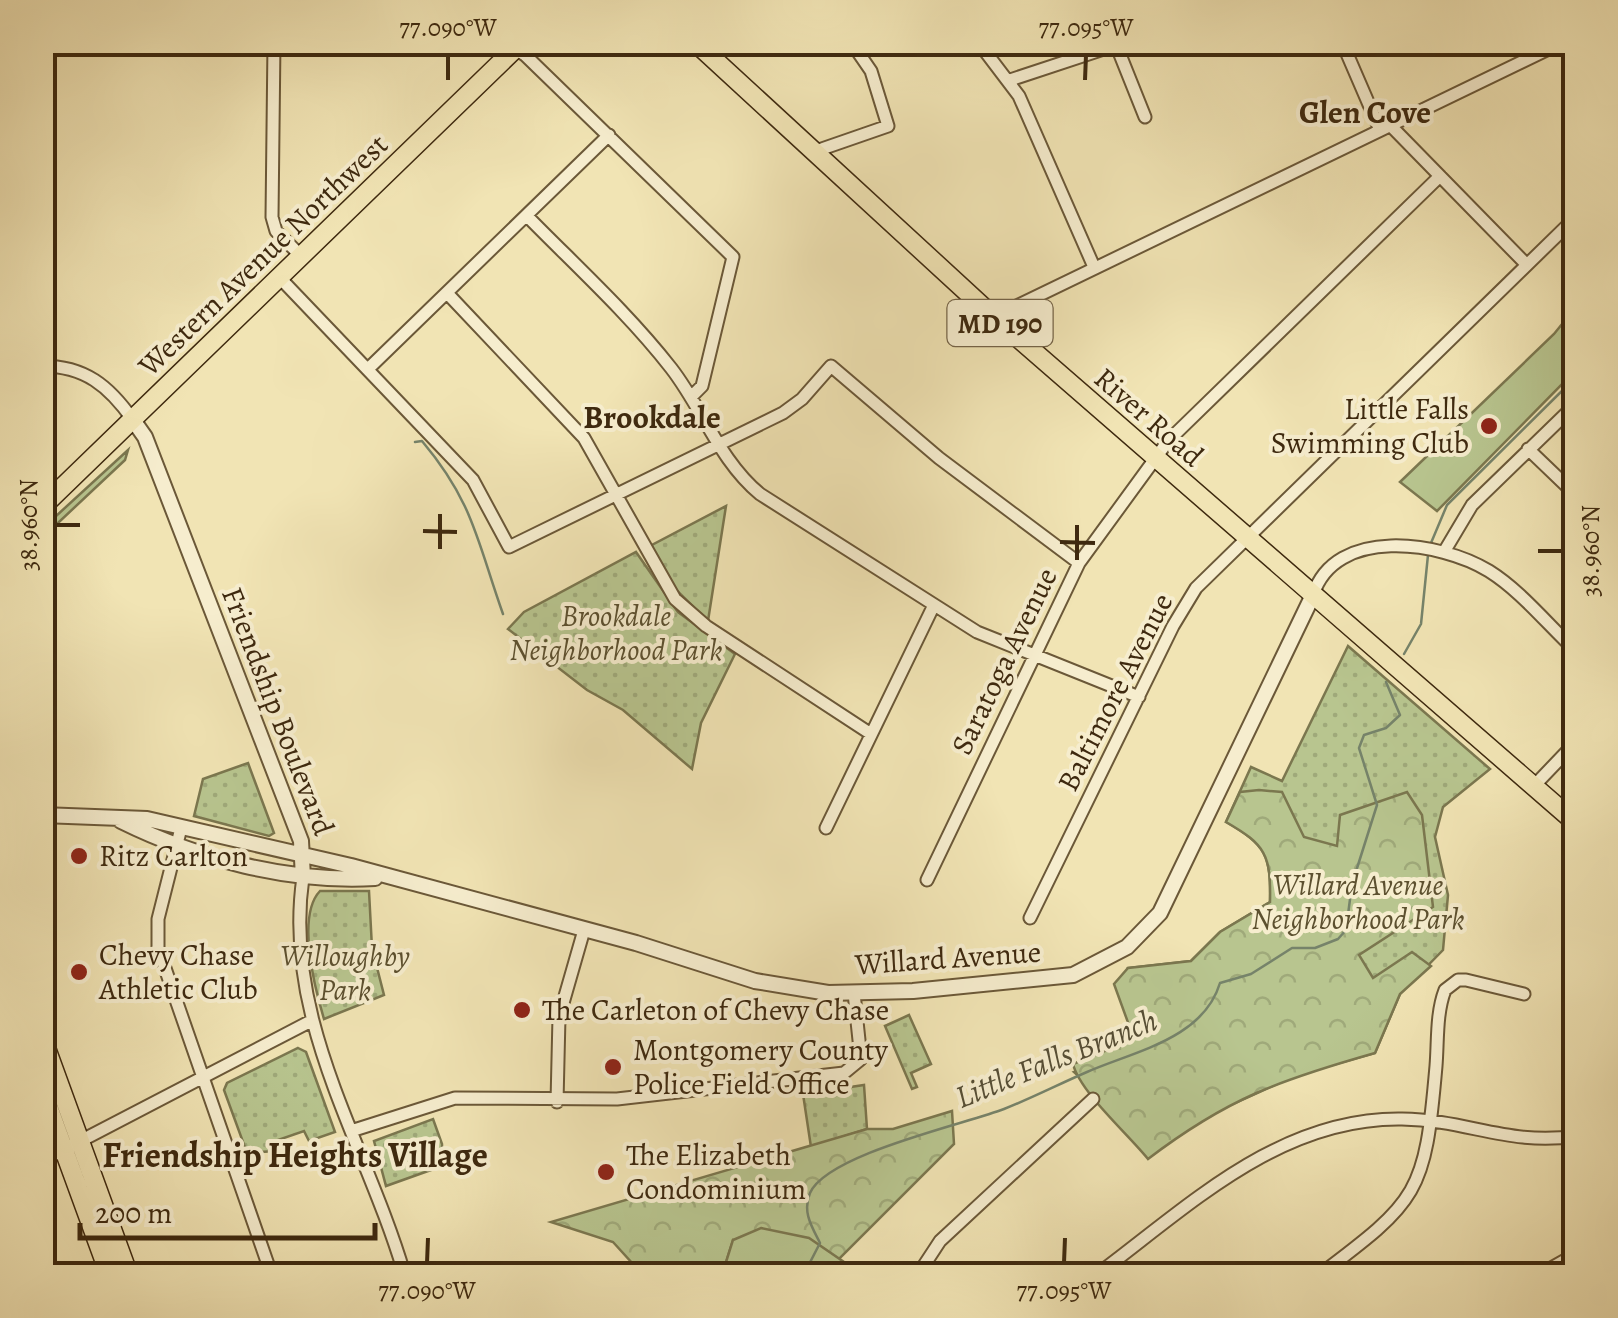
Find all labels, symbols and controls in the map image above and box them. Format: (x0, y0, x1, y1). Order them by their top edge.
text: 77.090°W (399, 11, 497, 45)
text: 77.095°W (1039, 11, 1134, 45)
district label: Glen Cove (1299, 90, 1431, 134)
street label: Western Avenue Northwest (129, 125, 397, 386)
road number: MD 190 (948, 300, 1052, 346)
street label: River Road (1086, 358, 1213, 476)
place label: Little Falls Swimming Club (1271, 389, 1469, 463)
district label: Brookdale (583, 395, 721, 439)
marker: Little Falls Swimming Club (1478, 415, 1500, 437)
text: 38.960°N (12, 479, 46, 571)
text: 38.960°N (1574, 505, 1608, 597)
street label: Saratoga Avenue (941, 561, 1067, 761)
street label: Friendship Boulevard (212, 581, 344, 842)
street label: Baltimore Avenue (1048, 586, 1182, 798)
park label: Brookdale Neighborhood Park (510, 596, 723, 670)
place label: Ritz Carlton (99, 836, 248, 876)
marker: Ritz Carlton (68, 845, 90, 867)
park label: Willard Avenue Neighborhood Park (1252, 865, 1465, 939)
street label: Willard Avenue (853, 932, 1042, 985)
place label: Chevy Chase Athletic Club (98, 935, 258, 1009)
park label: Willoughby Park (280, 936, 410, 1010)
marker: Chevy Chase Athletic Club (68, 961, 90, 983)
place label: The Carleton of Chevy Chase (542, 990, 889, 1030)
water label: Little Falls Branch (948, 997, 1164, 1119)
marker: The Carleton of Chevy Chase (511, 999, 533, 1021)
place label: Montgomery County Police Field Office (633, 1030, 888, 1104)
marker: Montgomery County Police Field Office (602, 1056, 624, 1078)
district label: Friendship Heights Village (102, 1131, 488, 1179)
place label: The Elizabeth Condominium (626, 1135, 806, 1209)
marker: The Elizabeth Condominium (595, 1161, 617, 1183)
scale bar (80, 1178, 375, 1240)
text: 200 m (95, 1193, 172, 1233)
text: 77.090°W (378, 1274, 476, 1308)
text: 77.095°W (1017, 1274, 1112, 1308)

